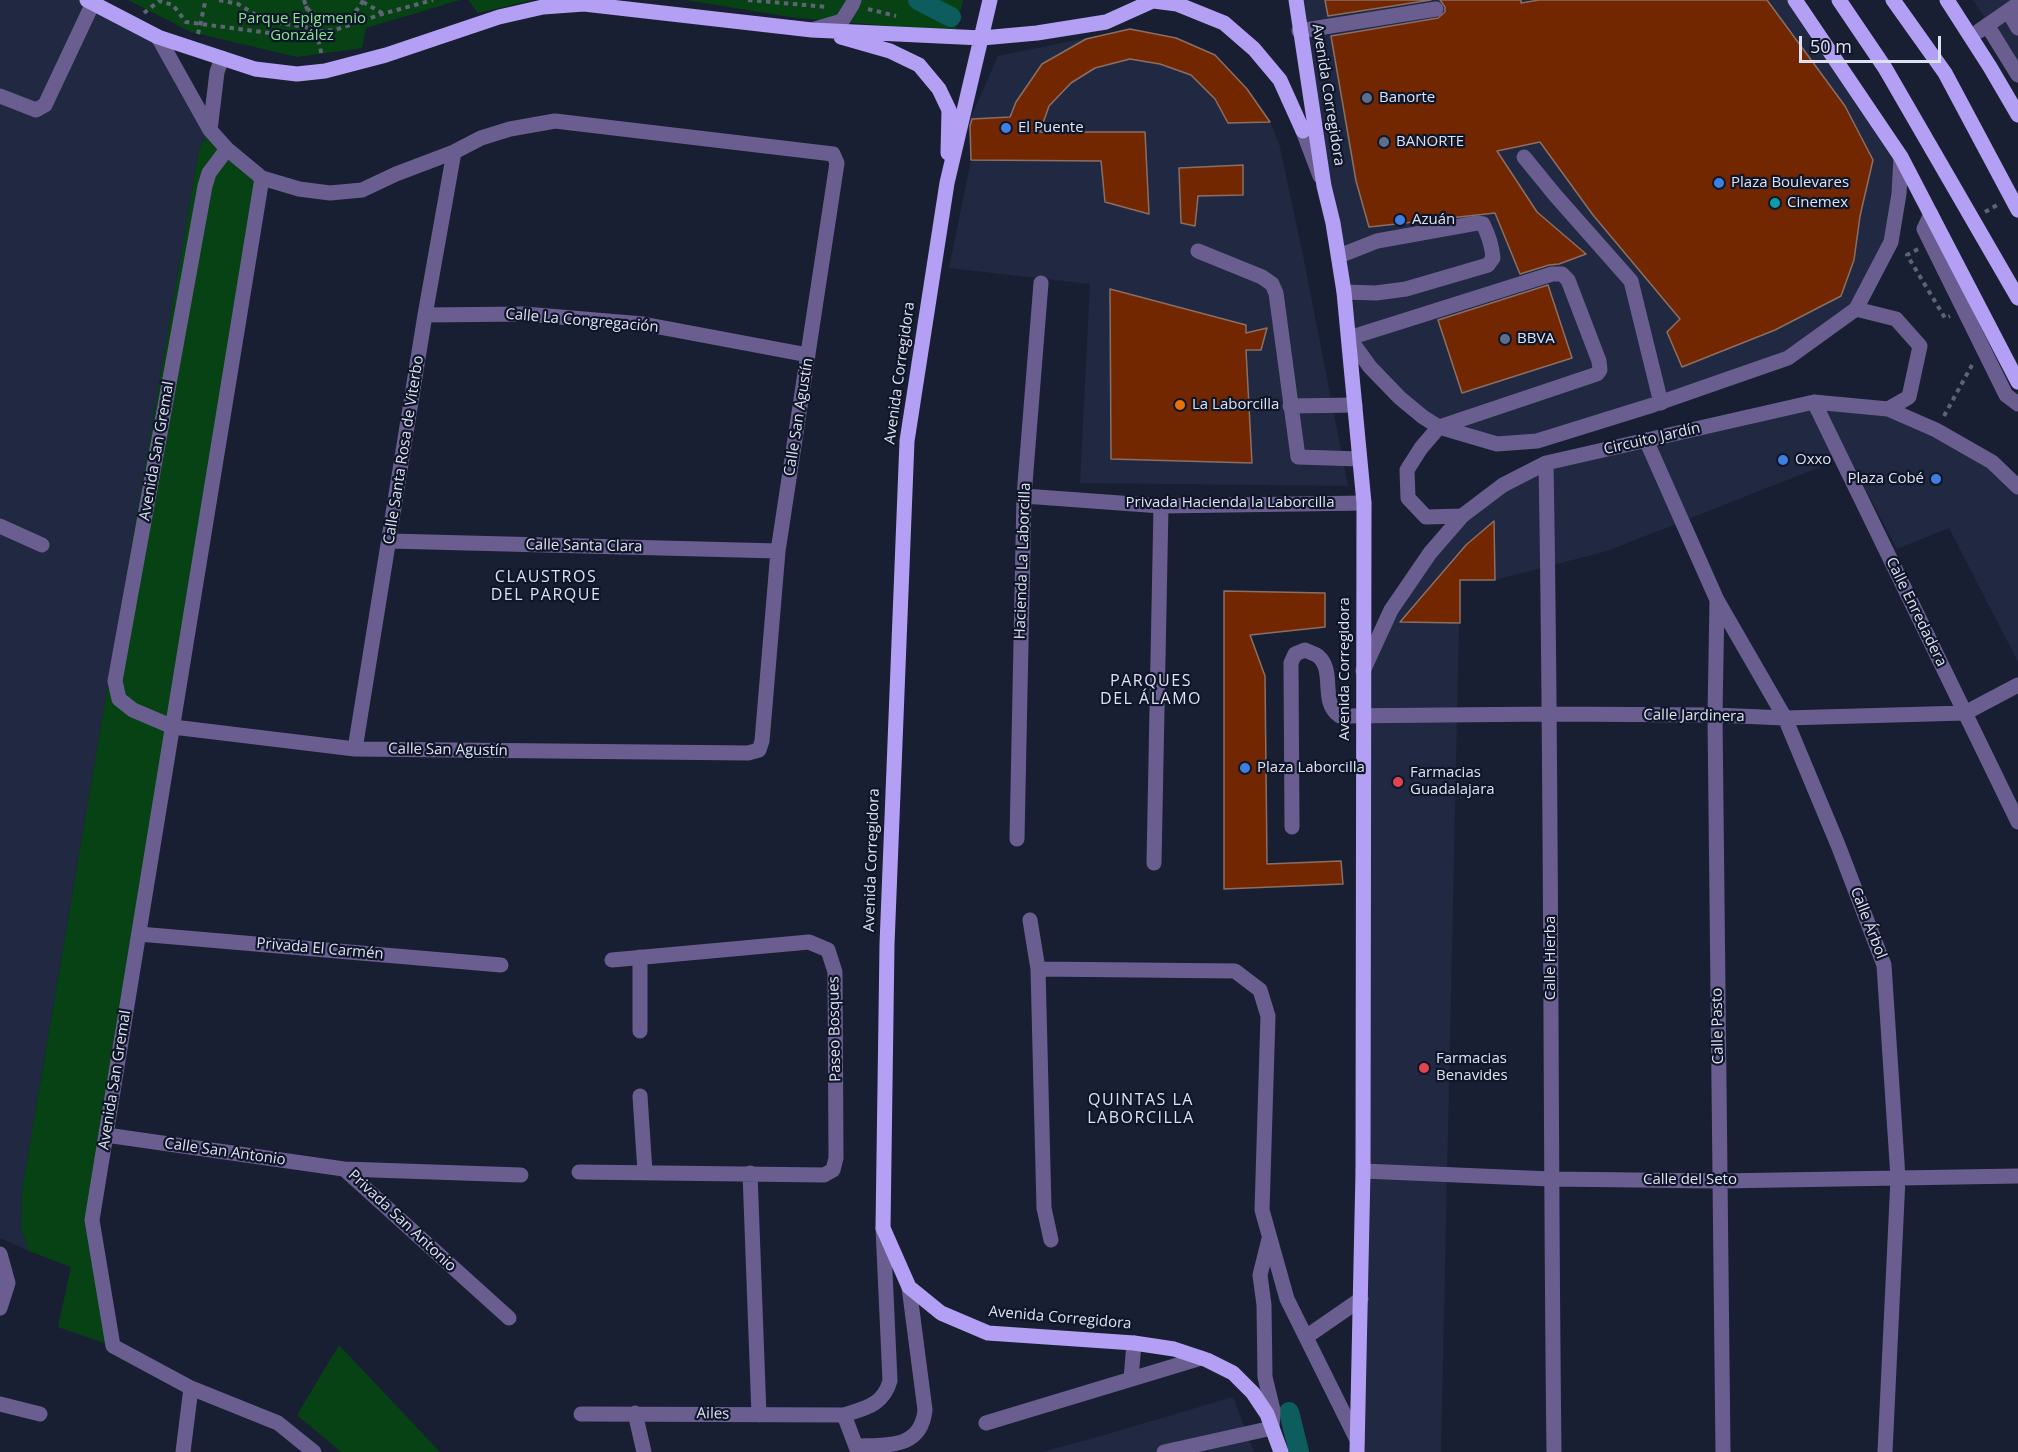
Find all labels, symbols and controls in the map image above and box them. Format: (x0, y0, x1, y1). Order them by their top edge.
park label: Parque Epigmenio González (238, 10, 366, 45)
street label: Avenida Corregidora (1308, 23, 1348, 167)
scale bar (1802, 24, 1944, 62)
text: 50 m (1810, 34, 1852, 58)
place label: Banorte (1379, 89, 1435, 107)
marker: Banorte (1360, 91, 1374, 105)
place label: El Puente (1018, 119, 1084, 137)
marker: El Puente (999, 121, 1013, 135)
place label: BANORTE (1396, 133, 1464, 151)
marker: BANORTE (1377, 135, 1391, 149)
place label: Plaza Boulevares (1731, 174, 1849, 192)
marker: Plaza Boulevares (1712, 176, 1726, 190)
place label: Cinemex (1787, 194, 1848, 212)
marker: Cinemex (1768, 196, 1782, 210)
place label: Azuán (1412, 211, 1455, 229)
marker: Azuán (1393, 213, 1407, 227)
street label: Avenida Corregidora (881, 301, 919, 445)
street label: Calle La Congregación (505, 305, 659, 337)
place label: BBVA (1517, 330, 1555, 348)
marker: BBVA (1498, 332, 1512, 346)
street label: Calle Santa Rosa de Viterbo (380, 354, 428, 546)
street label: Calle San Agustín (781, 357, 817, 477)
street label: Avenida San Gremal (136, 380, 178, 522)
place label: La Laborcilla (1192, 396, 1279, 414)
marker: La Laborcilla (1173, 398, 1187, 412)
street label: Circuito Jardín (1602, 419, 1702, 459)
place label: Oxxo (1795, 451, 1831, 469)
marker: Oxxo (1776, 453, 1790, 467)
place label: Plaza Cobé (1848, 470, 1924, 488)
marker: Plaza Cobé (1929, 472, 1943, 486)
street label: Hacienda La Laborcilla (1011, 482, 1035, 640)
street label: Privada Hacienda la Laborcilla (1126, 494, 1334, 512)
street label: Calle Santa Clara (525, 536, 643, 556)
street label: Calle Enredadera (1882, 554, 1950, 670)
district label: CLAUSTROS DEL PARQUE (491, 567, 601, 605)
street label: Avenida Corregidora (1336, 597, 1354, 741)
district label: PARQUES DEL ÁLAMO (1100, 671, 1202, 709)
street label: Calle Jardinera (1643, 706, 1745, 726)
street label: Calle San Agustín (388, 740, 508, 760)
place label: Plaza Laborcilla (1257, 759, 1365, 777)
marker: Plaza Laborcilla (1238, 761, 1252, 775)
place label: Farmacias Guadalajara (1410, 764, 1495, 799)
marker: Farmacias Guadalajara (1391, 775, 1405, 789)
street label: Avenida Corregidora (861, 788, 883, 932)
street label: Calle Árbol (1846, 885, 1890, 961)
street label: Calle Hierba (1542, 916, 1560, 1000)
street label: Privada El Carmén (256, 934, 384, 964)
street label: Paseo Bosques (825, 976, 845, 1082)
street label: Calle Pasto (1708, 988, 1728, 1064)
street label: Avenida San Gremal (95, 1009, 135, 1151)
place label: Farmacias Benavides (1436, 1050, 1508, 1085)
marker: Farmacias Benavides (1417, 1061, 1431, 1075)
district label: QUINTAS LA LABORCILLA (1087, 1090, 1195, 1128)
street label: Calle San Antonio (163, 1135, 287, 1169)
street label: Privada San Antonio (344, 1166, 460, 1276)
street label: Calle del Seto (1643, 1171, 1737, 1189)
street label: Avenida Corregidora (988, 1303, 1132, 1333)
street label: Ailes (697, 1405, 729, 1423)

